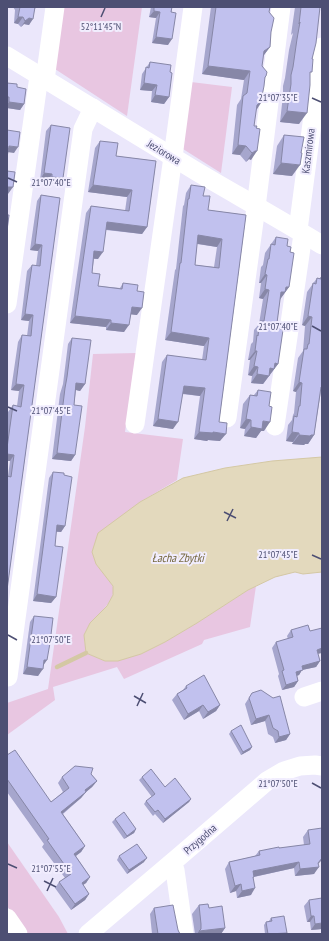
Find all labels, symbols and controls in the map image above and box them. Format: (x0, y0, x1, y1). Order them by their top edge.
text: 52°11'45"N (81, 20, 121, 33)
text: 21°07'35"E (258, 91, 298, 104)
street label: Kaszmirowa (298, 128, 318, 174)
street label: Jeziorowa (144, 136, 183, 167)
text: 21°07'40"E (31, 176, 71, 189)
text: 21°07'40"E (258, 320, 298, 333)
text: 21°07'45"E (31, 404, 71, 417)
text: 21°07'45"E (258, 548, 298, 561)
water label: Łacha Zbytki (152, 550, 205, 565)
text: 21°07'50"E (31, 633, 71, 646)
text: 21°07'50"E (258, 777, 298, 790)
street label: Przygodna (181, 821, 219, 857)
text: 21°07'55"E (31, 862, 71, 875)

